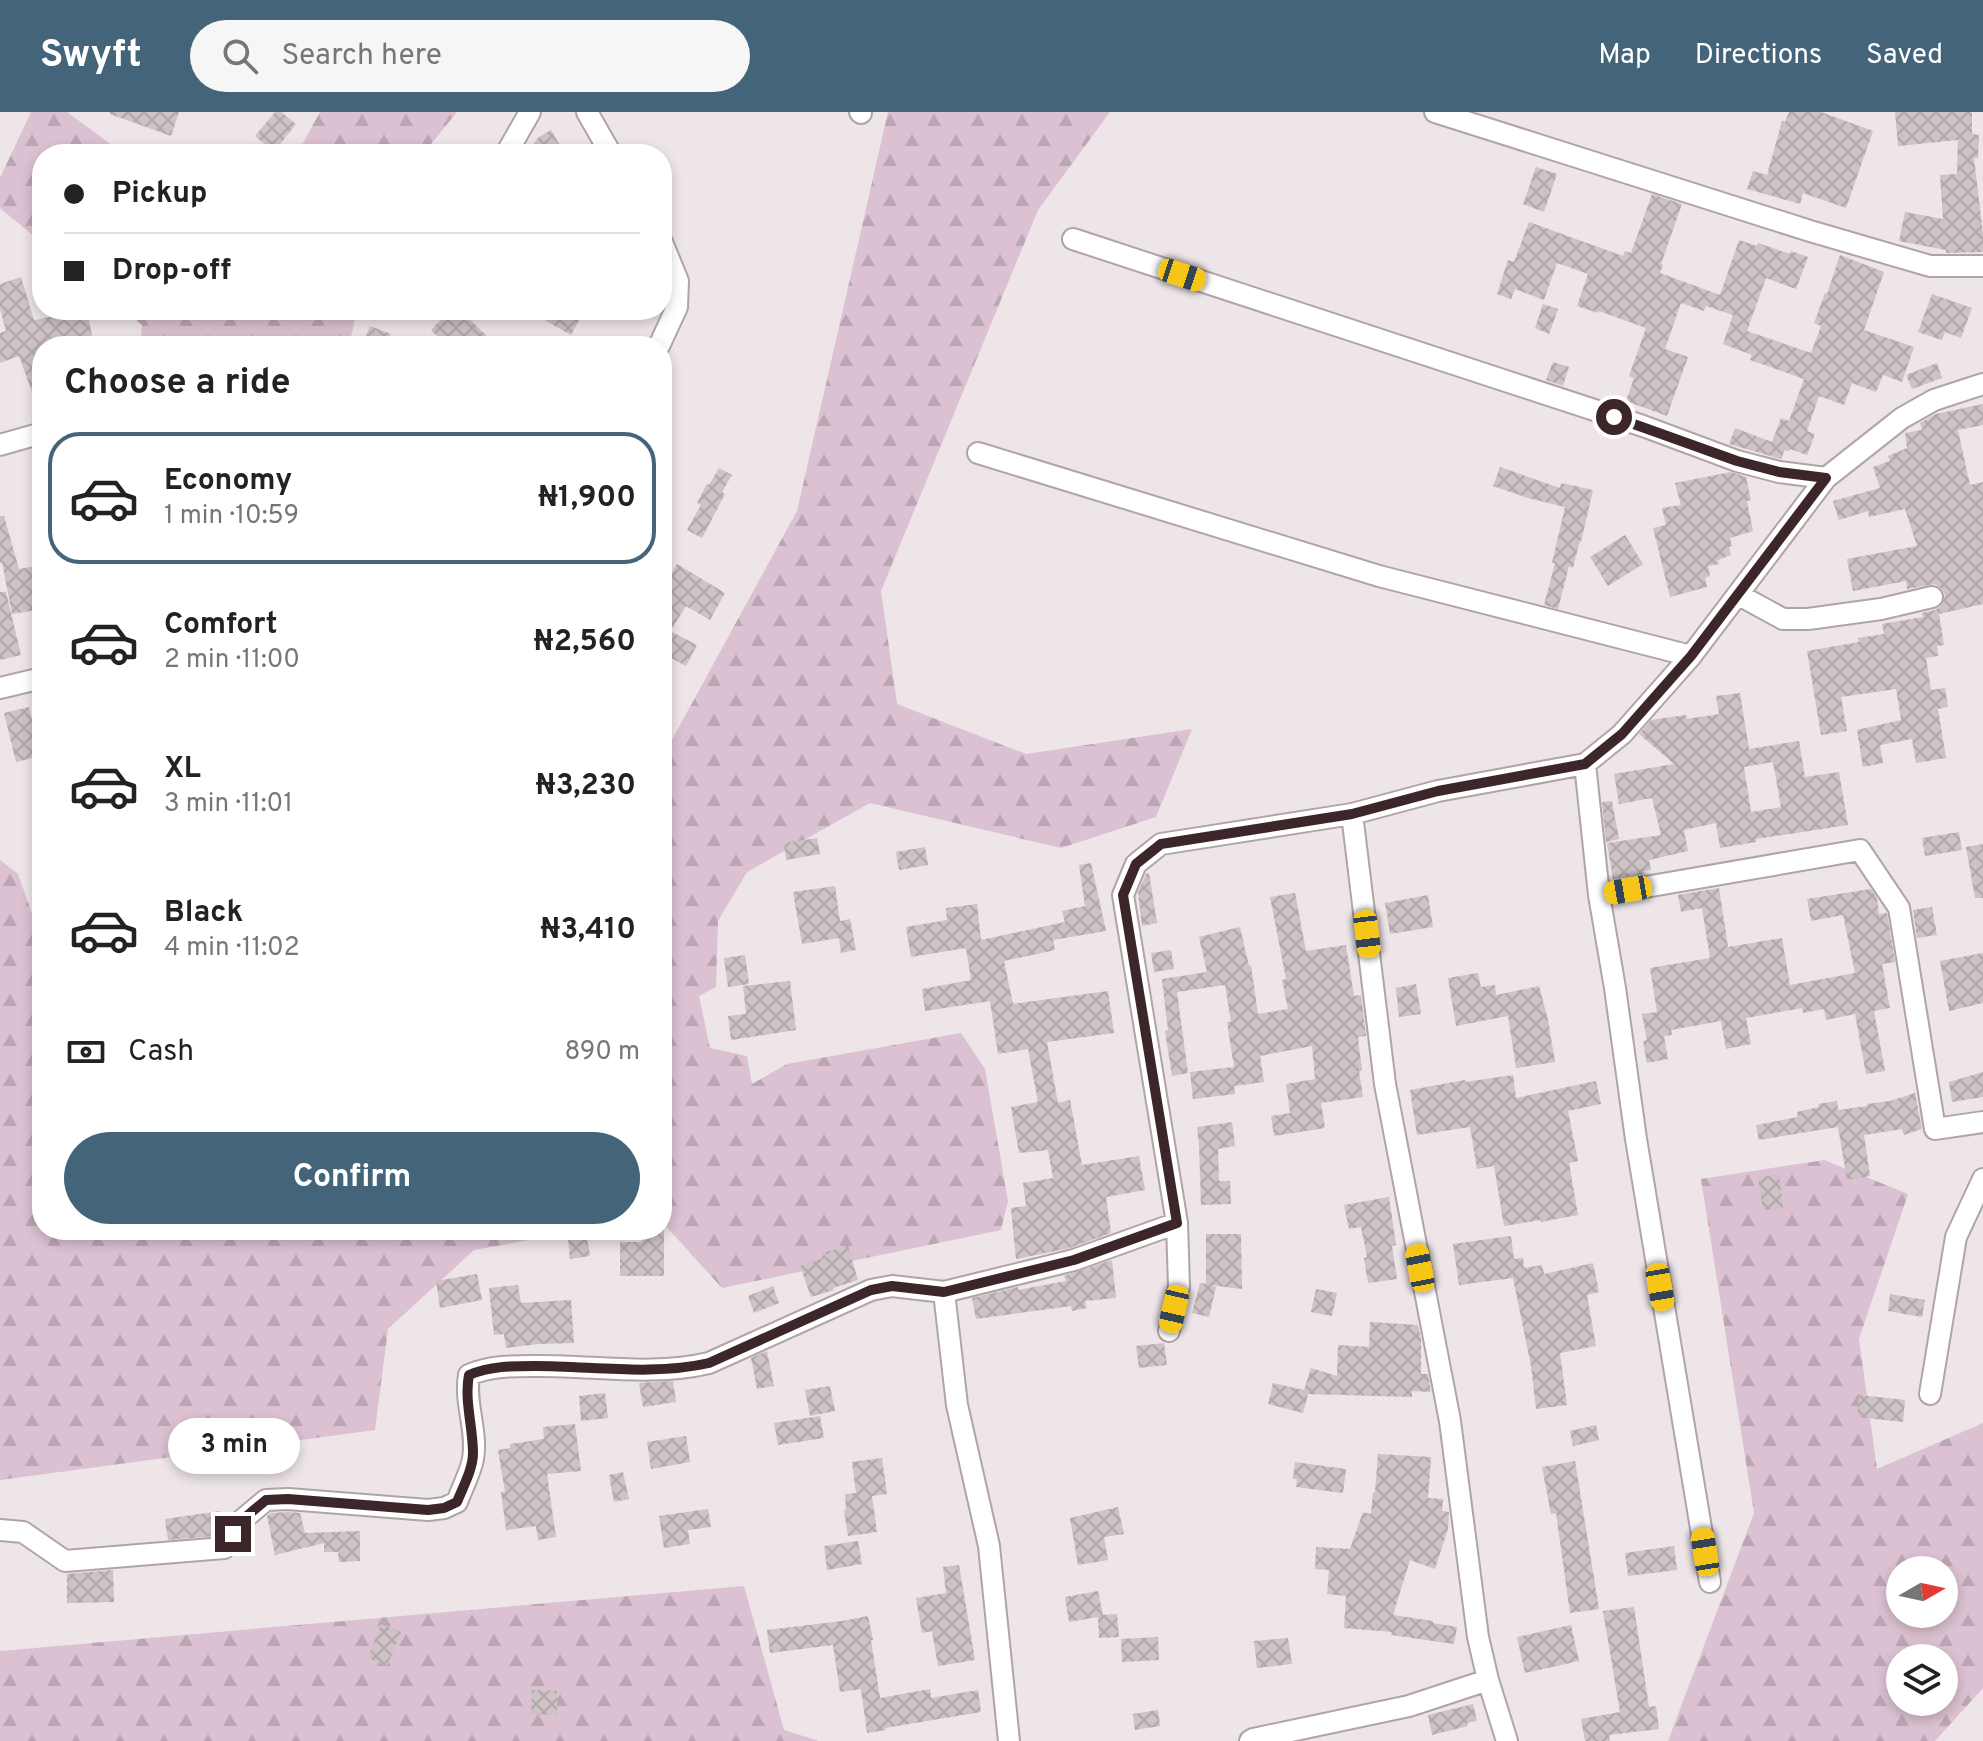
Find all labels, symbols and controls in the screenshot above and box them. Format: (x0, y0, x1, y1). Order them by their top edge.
search box (190, 20, 750, 92)
text: Swyft (40, 32, 142, 81)
icon: search (218, 34, 262, 78)
text: Search here (282, 38, 442, 75)
text: Map (1598, 38, 1651, 74)
text: Directions (1695, 38, 1822, 74)
text: Saved (1866, 38, 1943, 74)
text: Pickup (112, 176, 207, 213)
text: Drop-off (112, 253, 231, 290)
car (1155, 256, 1209, 294)
text: Choose a ride (64, 361, 290, 407)
route start (1596, 399, 1632, 435)
icon: car (68, 462, 140, 534)
text: Economy (164, 463, 292, 500)
text: ₦1,900 (538, 480, 636, 517)
text: 1 min · 10:59 (164, 500, 299, 533)
icon: car (68, 606, 140, 678)
text: Comfort (164, 607, 277, 644)
text: ₦2,560 (534, 624, 636, 661)
text: 2 min · 11:00 (164, 644, 300, 677)
icon: car (68, 750, 140, 822)
text: XL (164, 751, 201, 788)
text: ₦3,230 (536, 768, 636, 805)
text: 3 min · 11:01 (164, 788, 293, 821)
car (1602, 874, 1654, 906)
icon: car (68, 894, 140, 966)
text: Black (164, 895, 243, 932)
car (1352, 909, 1382, 959)
text: ₦3,410 (540, 912, 636, 949)
text: 4 min · 11:02 (164, 932, 300, 965)
icon: cash (64, 1030, 108, 1074)
text: Cash (128, 1034, 194, 1071)
text: 890 m (564, 1036, 640, 1069)
button: Confirm (64, 1132, 640, 1224)
car (1404, 1242, 1436, 1294)
car (1644, 1261, 1676, 1313)
car (1157, 1283, 1191, 1335)
callout: 3 min (167, 1418, 299, 1474)
text: 3 min (200, 1429, 268, 1462)
route end (215, 1516, 251, 1552)
car (1689, 1526, 1721, 1578)
north arrow (1886, 1556, 1958, 1628)
map controls (1886, 1556, 1958, 1716)
button: layers (1886, 1644, 1958, 1716)

